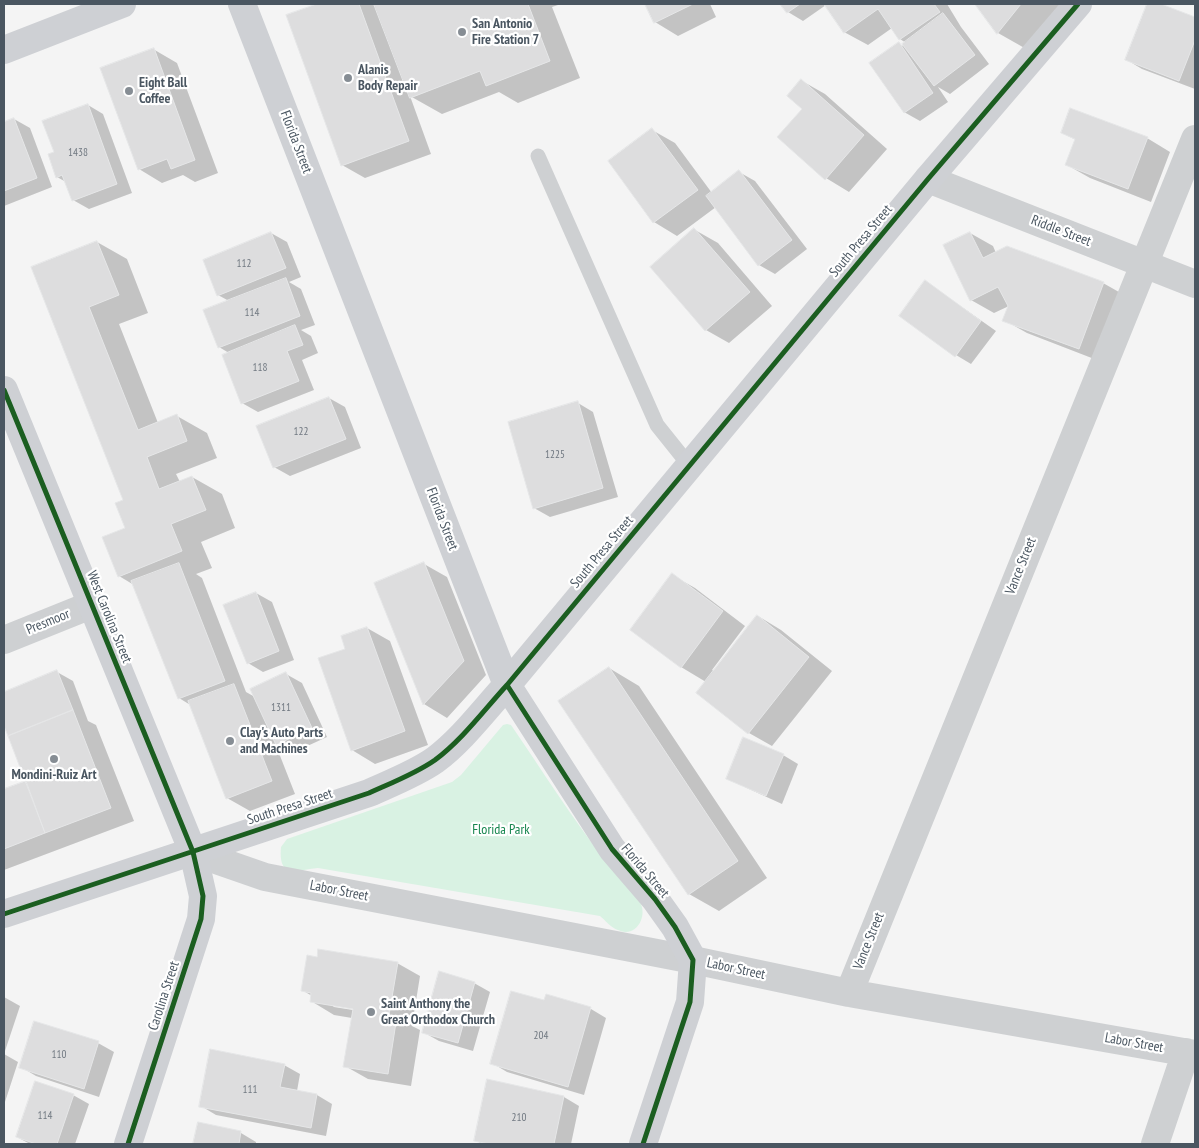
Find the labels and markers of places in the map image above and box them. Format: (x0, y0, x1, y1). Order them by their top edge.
place label: San Antonio Fire Station 7 (472, 16, 539, 48)
marker: San Antonio Fire Station 7 (456, 26, 468, 38)
place label: Alanis Body Repair (358, 62, 418, 94)
marker: Alanis Body Repair (342, 72, 354, 84)
place label: Eight Ball Coffee (139, 75, 187, 108)
marker: Eight Ball Coffee (123, 85, 135, 97)
place label: Clay's Auto Parts and Machines (240, 725, 323, 758)
marker: Clay's Auto Parts and Machines (224, 735, 236, 747)
marker: Mondini-Ruiz Art (48, 753, 60, 765)
place label: Mondini-Ruiz Art (12, 767, 96, 783)
place label: Saint Anthony the Great Orthodox Church (381, 996, 495, 1028)
marker: Saint Anthony the Great Orthodox Church (365, 1006, 377, 1018)

